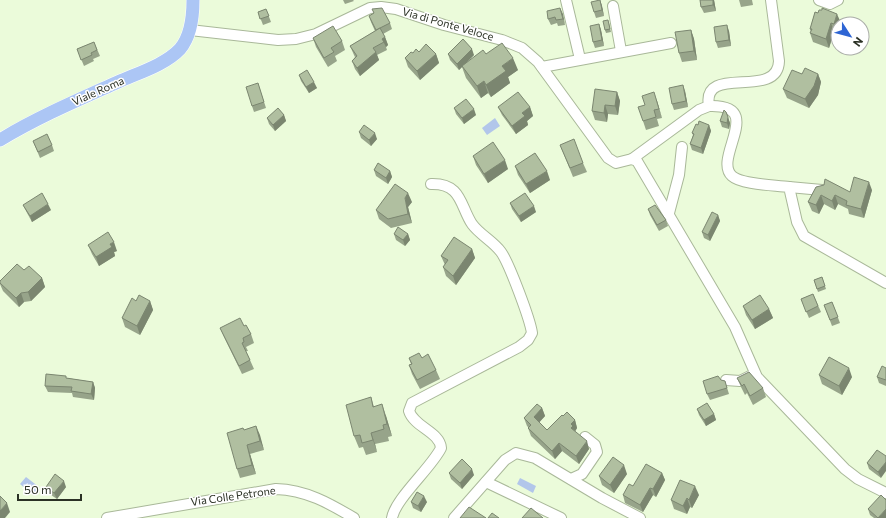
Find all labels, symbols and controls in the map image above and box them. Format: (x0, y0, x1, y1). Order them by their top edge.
street label: Via di Ponte Veloce (401, 4, 496, 43)
north arrow (830, 16, 870, 56)
text: N (851, 35, 866, 49)
street label: Viale Roma (70, 73, 126, 108)
scale bar (18, 476, 81, 502)
text: 50 m (24, 482, 52, 496)
street label: Via Colle Petrone (190, 483, 276, 508)

